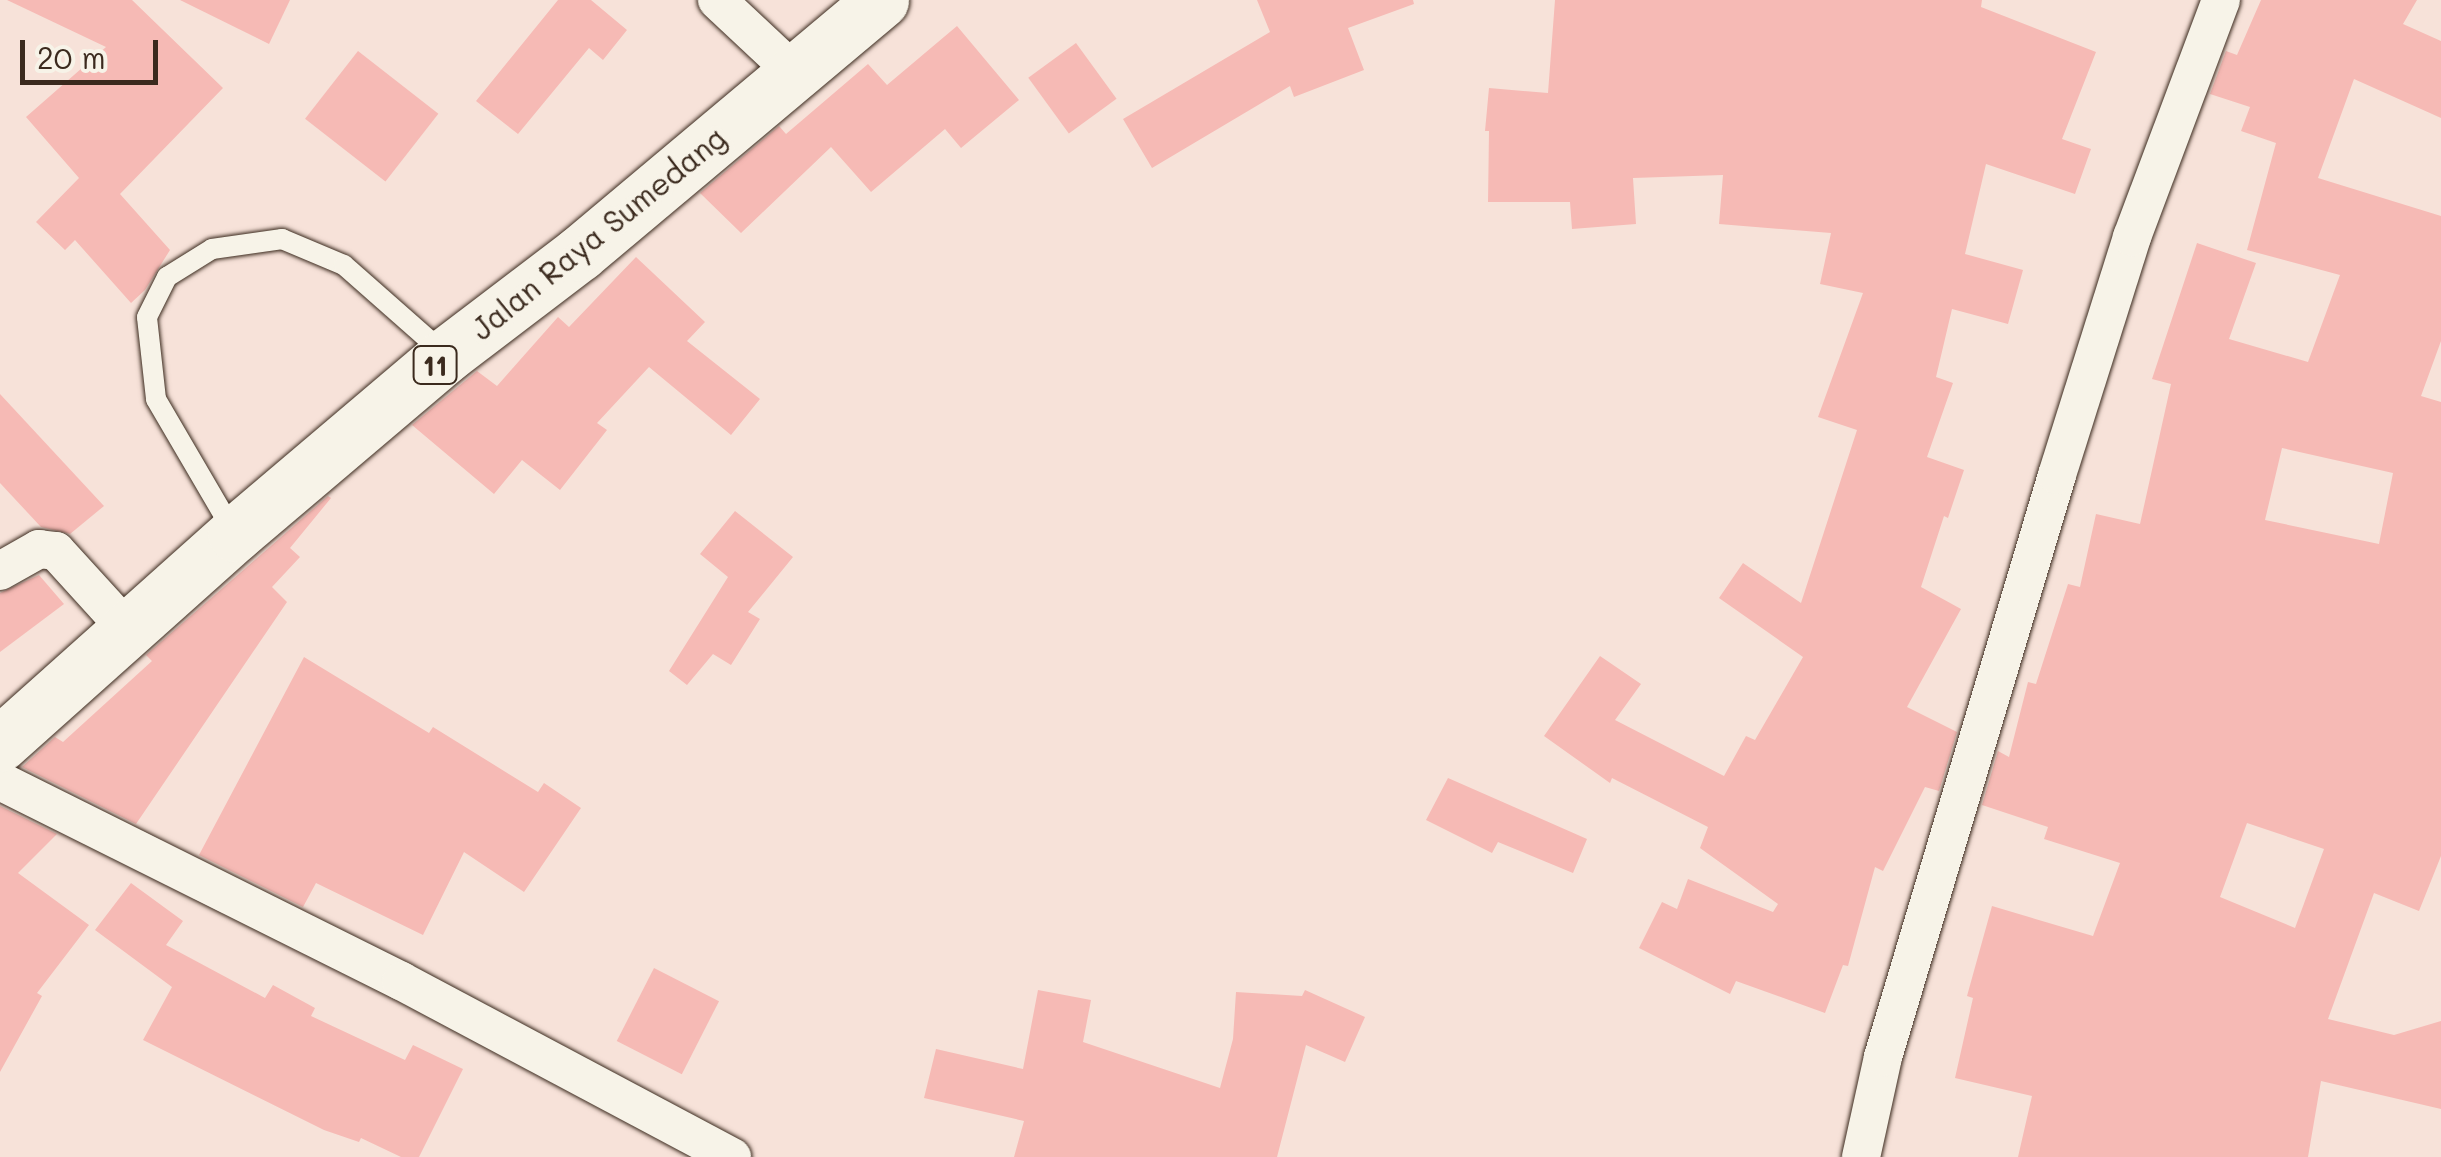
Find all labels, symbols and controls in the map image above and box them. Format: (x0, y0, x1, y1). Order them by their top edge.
scale bar (25, 20, 162, 82)
text: 20 m (37, 37, 106, 77)
street label: Jalan Raya Sumedang (464, 119, 732, 347)
road number: 11 (412, 342, 458, 388)

